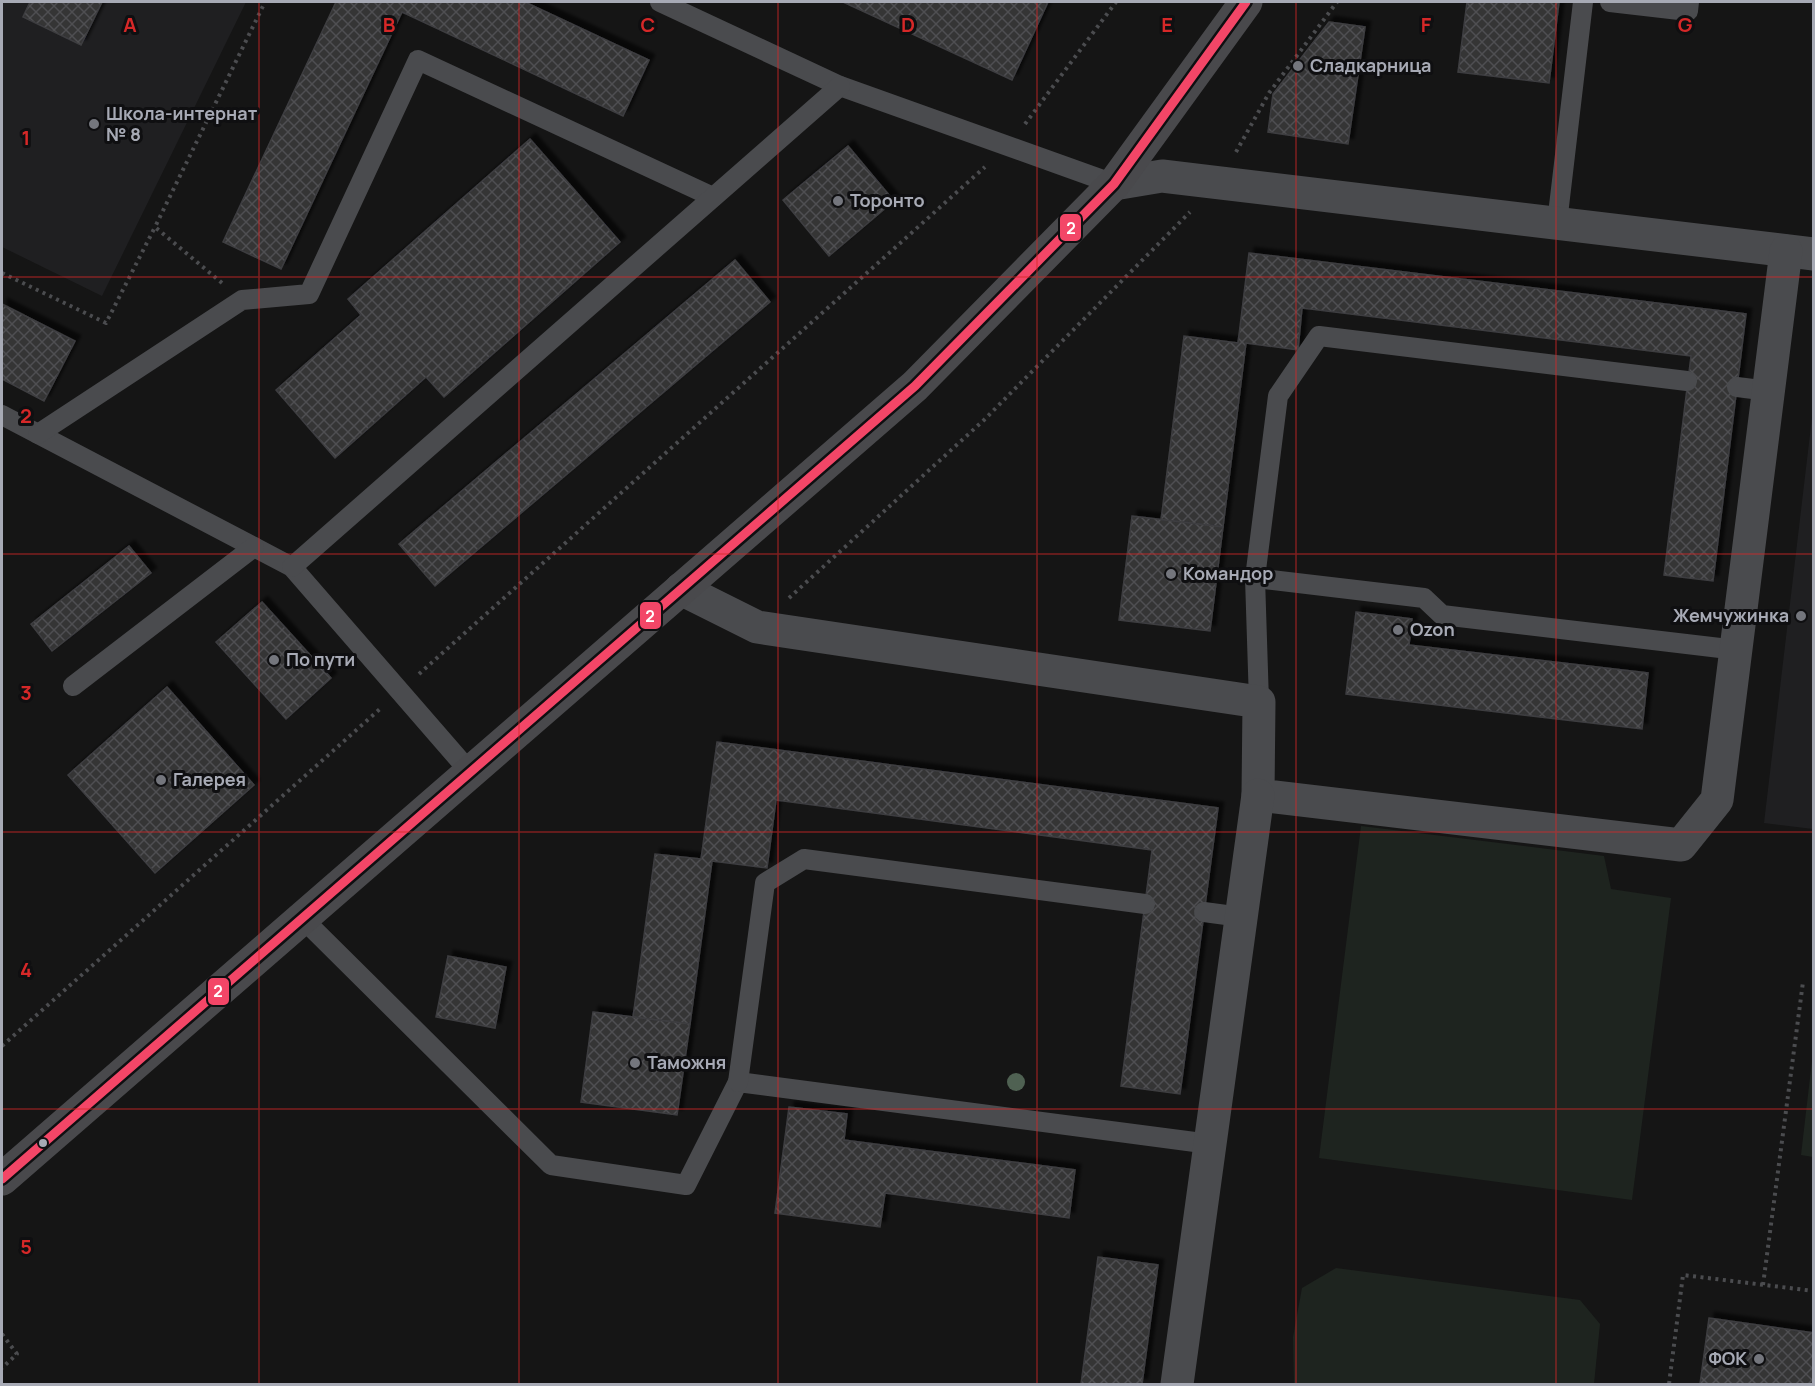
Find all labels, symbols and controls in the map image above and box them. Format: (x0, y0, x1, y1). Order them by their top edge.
text: A (123, 11, 137, 38)
text: B (383, 11, 396, 38)
text: C (641, 11, 655, 38)
text: D (901, 11, 915, 38)
text: E (1161, 11, 1173, 38)
text: F (1421, 11, 1432, 38)
text: G (1678, 11, 1693, 38)
place label: Сладкарница (1310, 53, 1431, 77)
marker: Сладкарница (1291, 59, 1305, 73)
place label: Школа-интернат № 8 (106, 101, 258, 146)
marker: Школа-интернат № 8 (87, 117, 101, 131)
text: 1 (22, 124, 30, 151)
place label: Торонто (850, 188, 925, 212)
marker: Торонто (831, 194, 845, 208)
line badge: 2 (1059, 213, 1082, 242)
text: 2 (1066, 217, 1076, 239)
text: 2 (20, 402, 32, 429)
place label: Командор (1183, 561, 1273, 585)
marker: Командор (1164, 567, 1178, 581)
line badge: 2 (639, 601, 662, 630)
place label: Жемчужинка (1673, 603, 1789, 627)
text: 2 (645, 605, 655, 627)
marker: Жемчужинка (1794, 609, 1808, 623)
place label: Ozon (1410, 617, 1455, 641)
marker: Ozon (1391, 623, 1405, 637)
place label: По пути (286, 647, 355, 671)
marker: По пути (267, 653, 281, 667)
text: 3 (20, 679, 32, 706)
place label: Галерея (173, 767, 246, 791)
marker: Галерея (154, 773, 168, 787)
text: 4 (20, 956, 32, 983)
line badge: 2 (207, 977, 230, 1006)
text: 2 (213, 980, 223, 1002)
place label: Таможня (647, 1050, 726, 1074)
marker: Таможня (628, 1056, 642, 1070)
unlabelled marker (37, 1137, 49, 1149)
text: 5 (20, 1233, 32, 1260)
place label: ФОК (1709, 1346, 1747, 1370)
marker: ФОК (1752, 1352, 1766, 1366)

